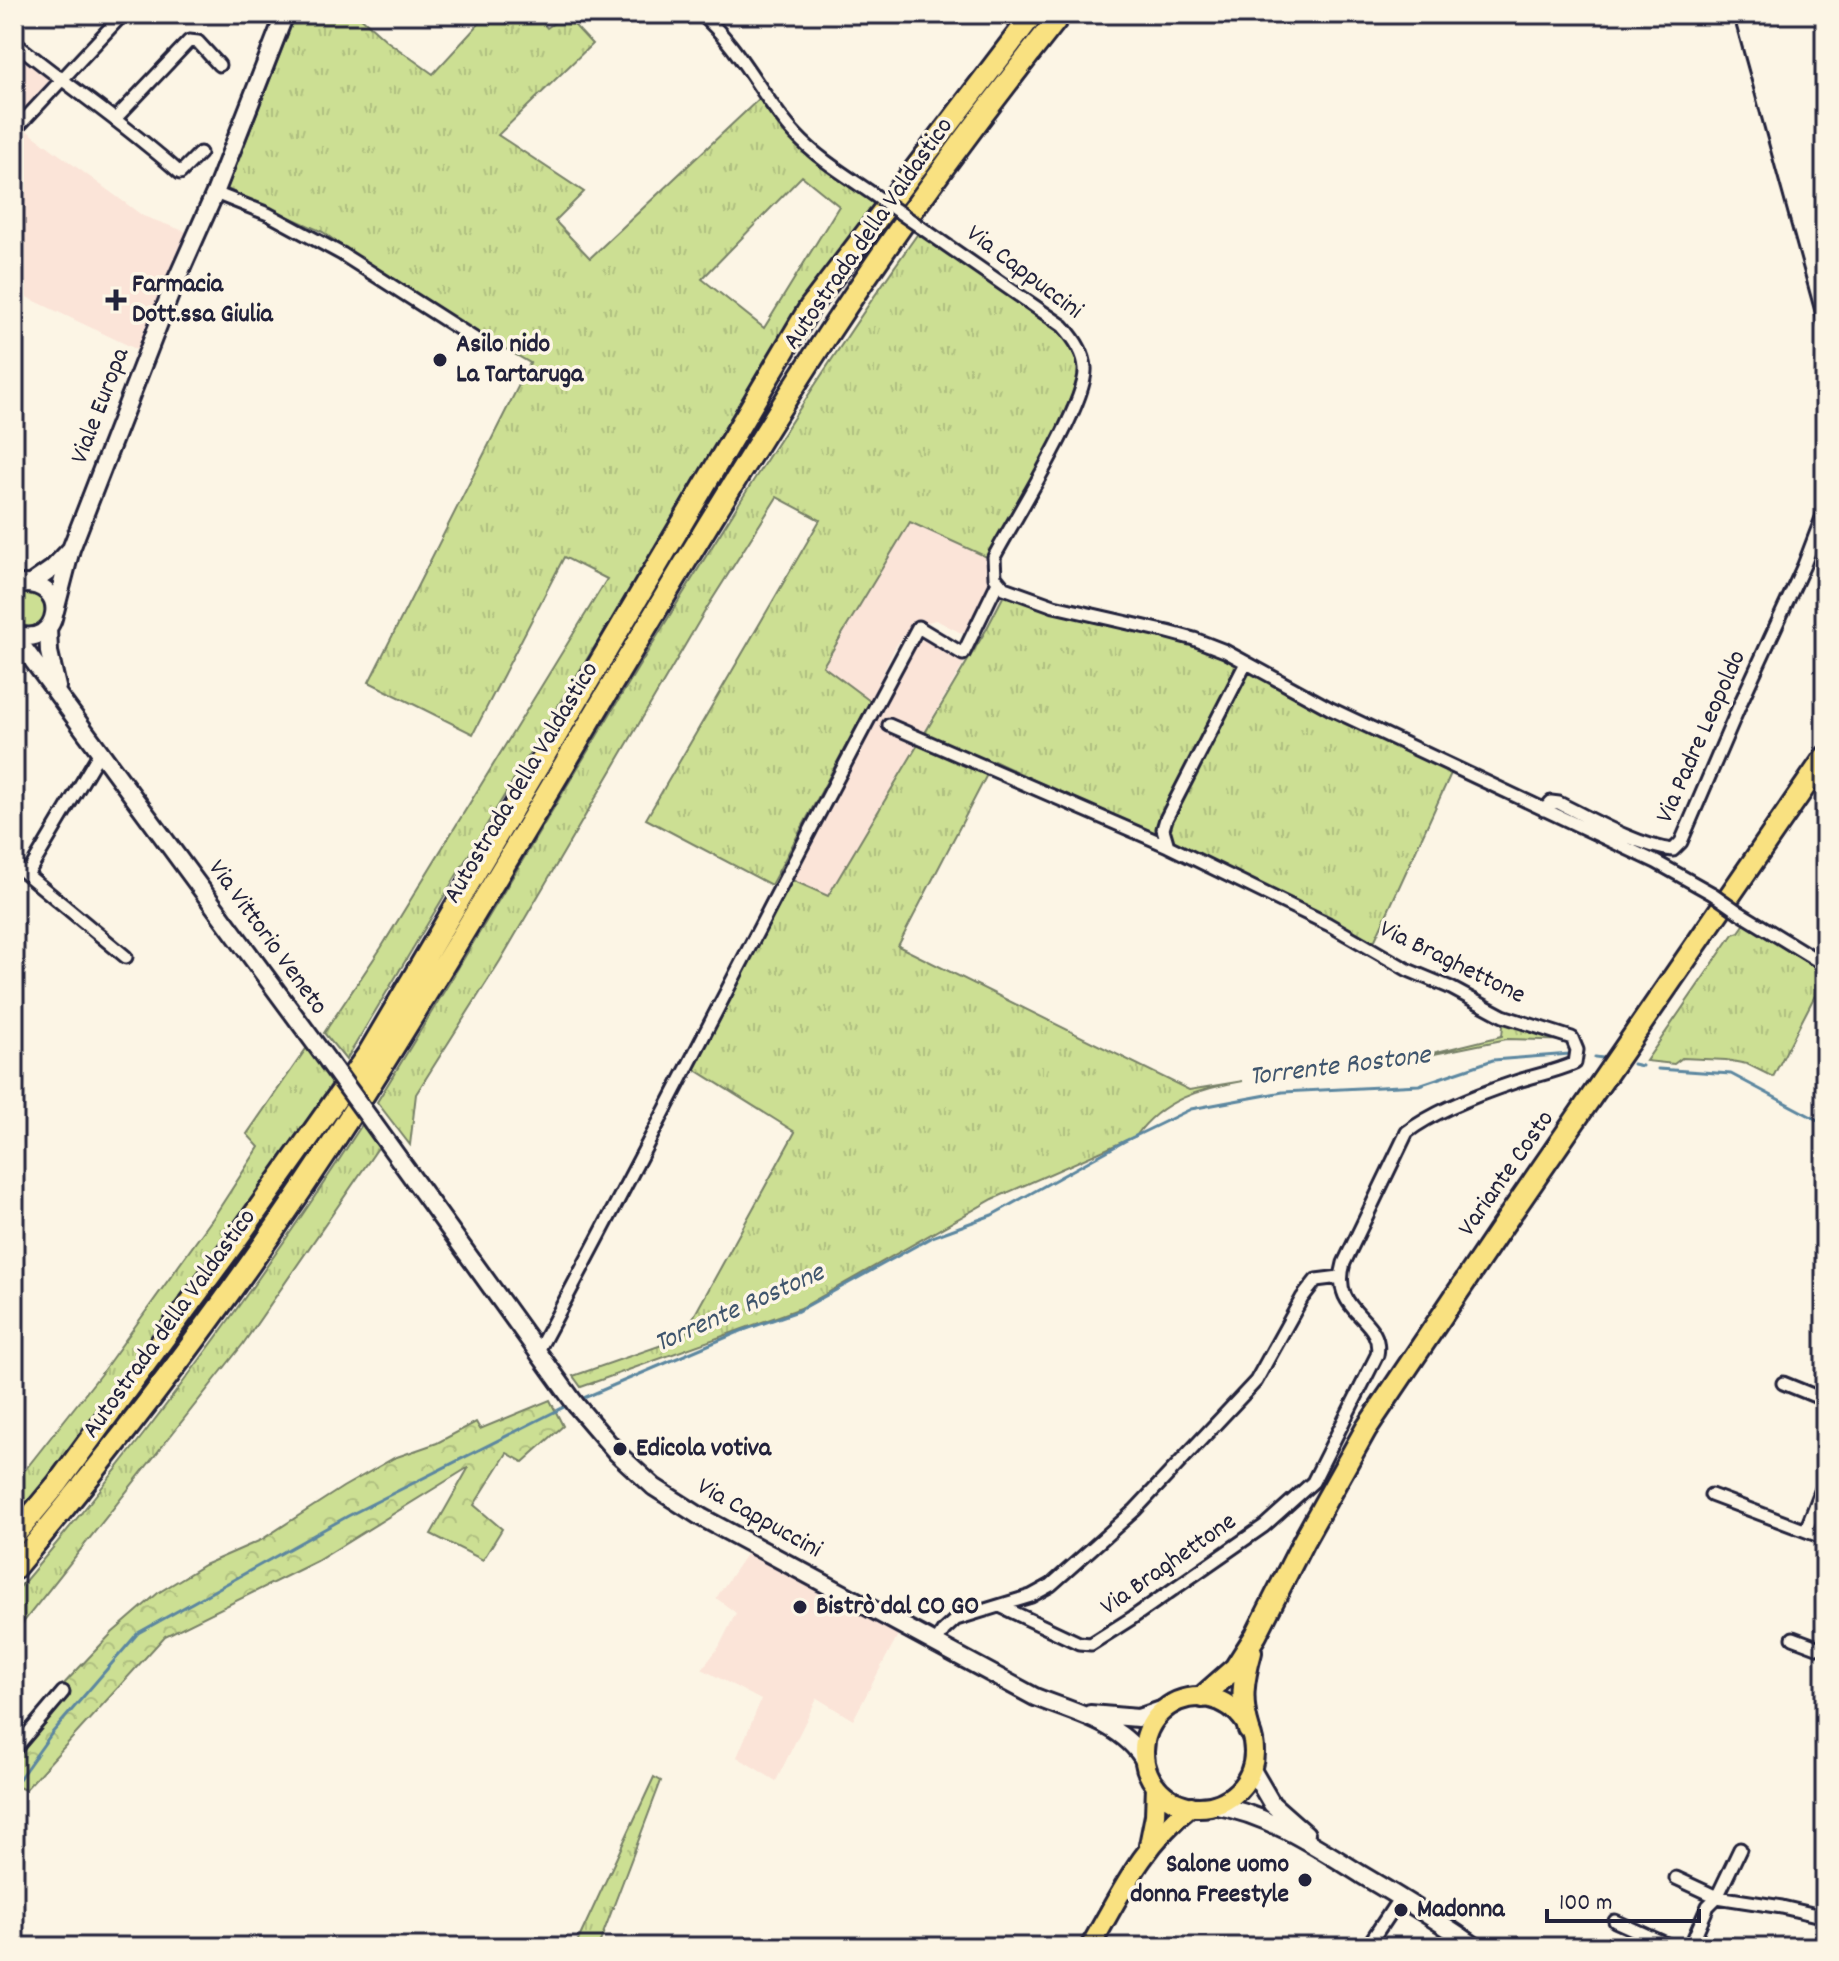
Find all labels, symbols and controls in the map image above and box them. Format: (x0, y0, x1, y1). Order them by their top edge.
street label: Autostrada della Valdastico (775, 110, 963, 358)
street label: Via Cappuccini (958, 217, 1090, 329)
place label: Farmacia Dott.ssa Giulia (132, 267, 274, 334)
marker: Farmacia Dott.ssa Giulia (107, 291, 125, 309)
place label: Asilo nido La Tartaruga (456, 327, 584, 394)
street label: Viale Europa (62, 342, 140, 469)
marker: Asilo nido La Tartaruga (431, 351, 449, 369)
street label: Via Padre Leopoldo (1647, 645, 1757, 829)
street label: Autostrada della Valdastico (435, 655, 609, 911)
street label: Via Vittorio Veneto (198, 853, 336, 1023)
street label: Via Braghettone (1373, 912, 1531, 1014)
water label: Torrente Rostone (1247, 1037, 1435, 1099)
street label: Variante Costo (1450, 1103, 1564, 1245)
street label: Autostrada della Valdastico (74, 1201, 266, 1447)
water label: Torrente Rostone (649, 1254, 833, 1365)
place label: Edicola votiva (636, 1431, 772, 1468)
marker: Edicola votiva (611, 1440, 629, 1458)
street label: Via Cappuccini (690, 1469, 829, 1569)
street label: Via Braghettone (1093, 1504, 1245, 1626)
place label: Bistrò dal CO GO (816, 1589, 979, 1626)
marker: Bistrò dal CO GO (791, 1598, 809, 1616)
place label: Salone uomo donna Freestyle (1130, 1847, 1289, 1914)
marker: Salone uomo donna Freestyle (1296, 1871, 1314, 1889)
scale bar (1547, 1873, 1699, 1923)
text: 100 m (1559, 1887, 1612, 1921)
place label: Madonna (1417, 1892, 1505, 1929)
marker: Madonna (1392, 1901, 1410, 1919)

